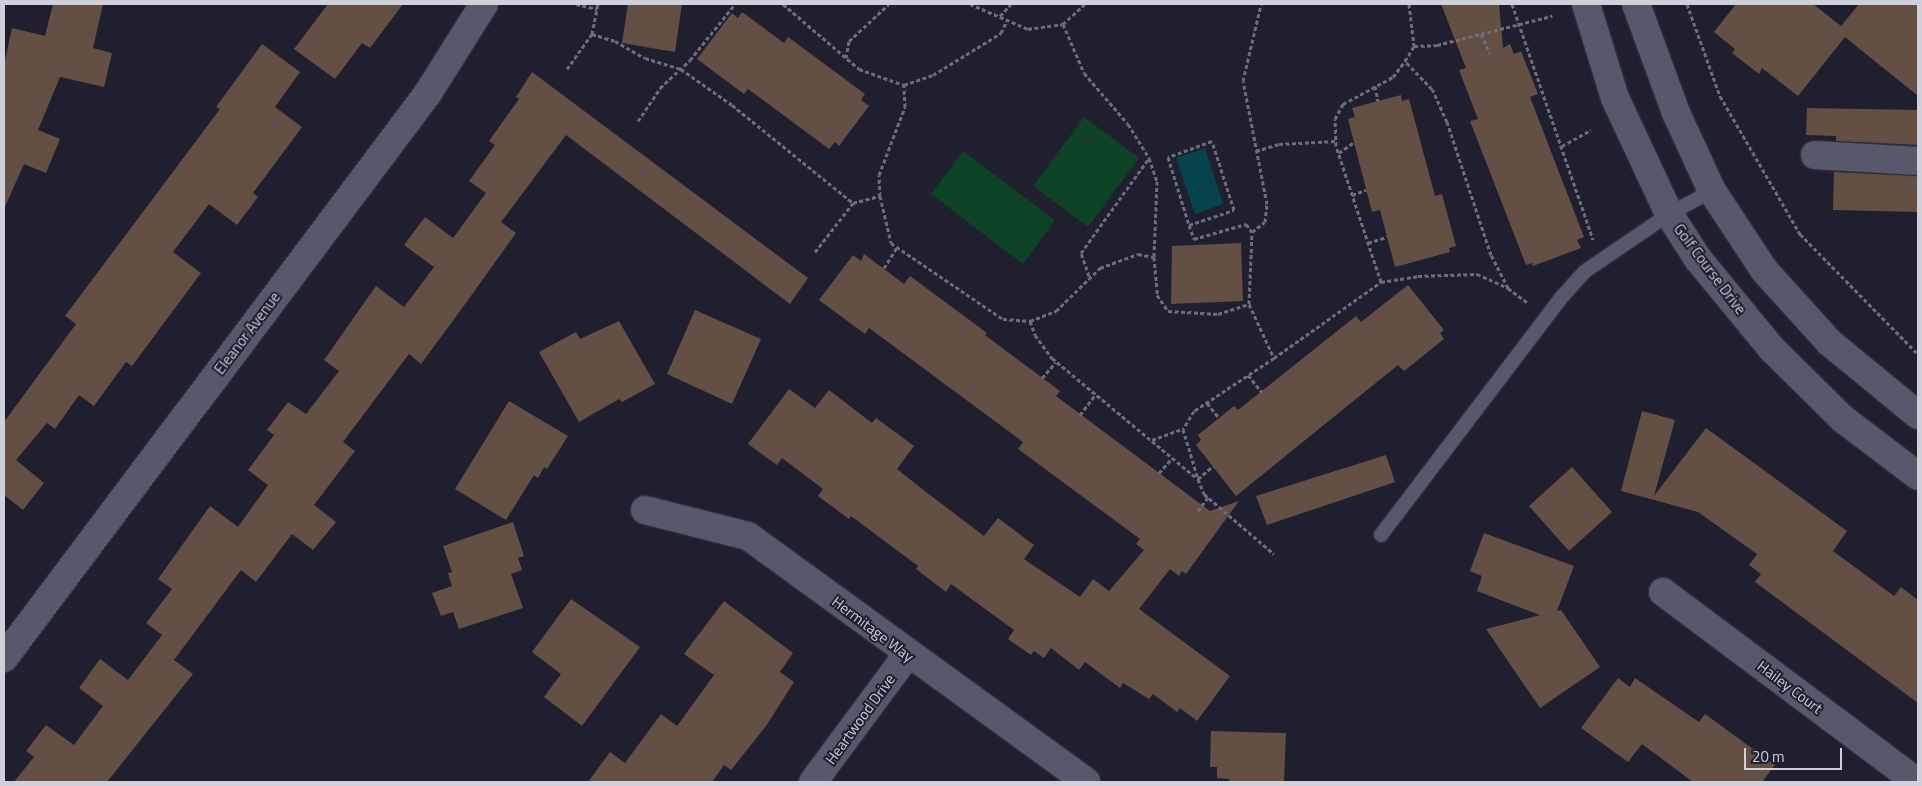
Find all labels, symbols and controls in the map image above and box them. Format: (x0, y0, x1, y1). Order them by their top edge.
street label: Golf Course Drive (1670, 220, 1750, 318)
street label: Eleanor Avenue (210, 288, 284, 378)
street label: Hermitage Way (829, 592, 917, 666)
street label: Hailey Court (1754, 657, 1826, 717)
street label: Heartwood Drive (821, 670, 899, 768)
scale bar (1747, 738, 1844, 770)
text: 20 m (1752, 745, 1785, 768)

